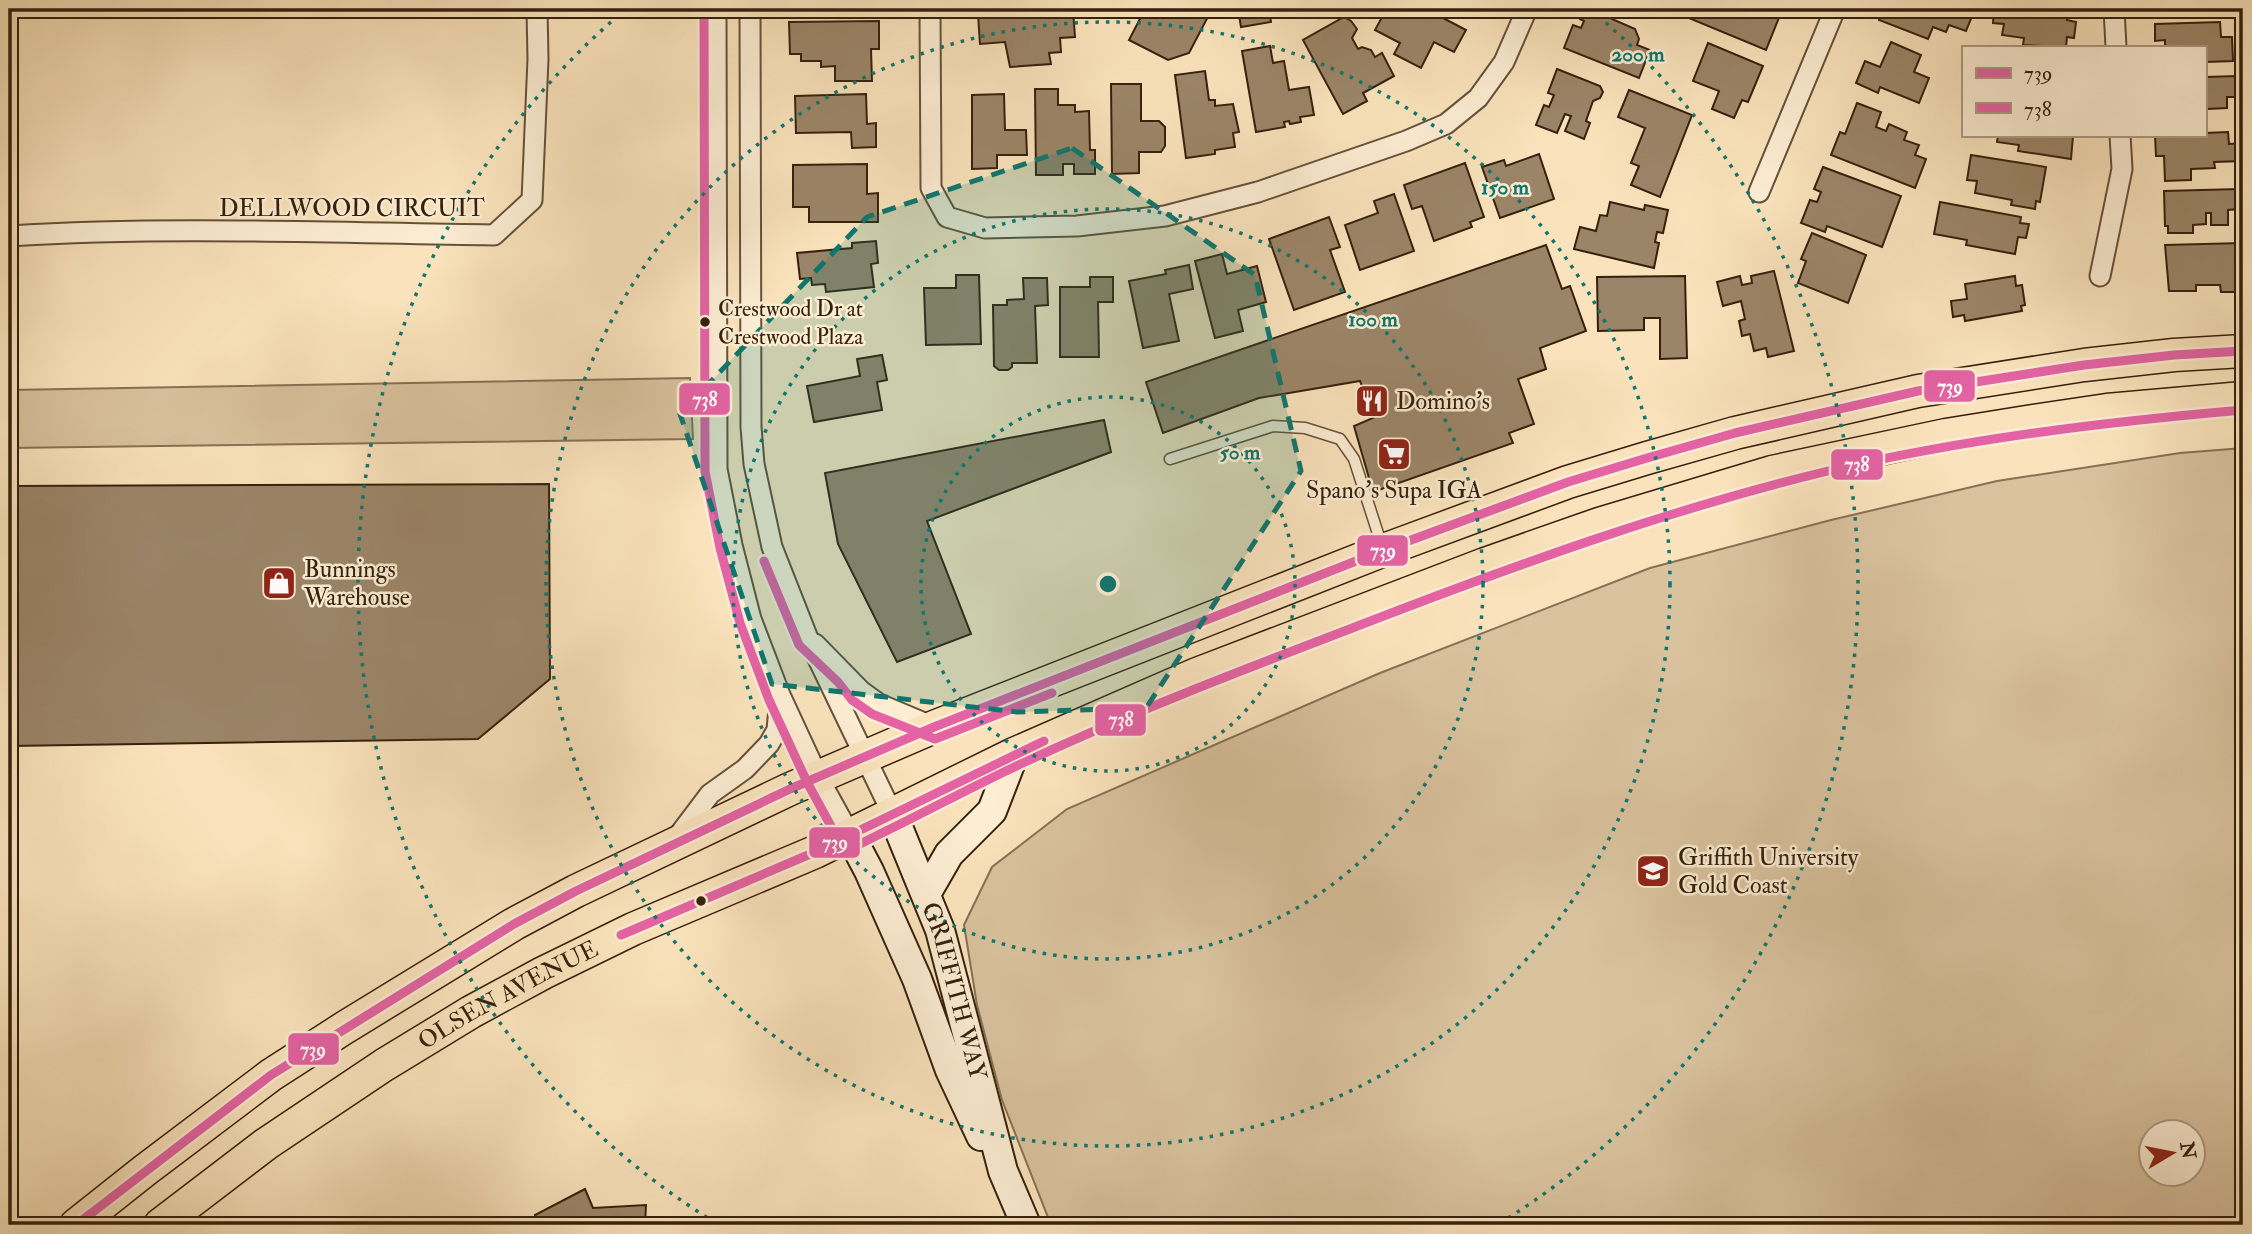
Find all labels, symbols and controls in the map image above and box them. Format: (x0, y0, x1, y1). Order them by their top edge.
text: 200 m (1612, 41, 1665, 68)
legend (1962, 46, 2206, 136)
text: 739 (2024, 60, 2052, 87)
text: 738 (2024, 96, 2052, 123)
text: 150 m (1481, 174, 1530, 201)
street label: DELLWOOD CIRCUIT (219, 193, 485, 224)
place label: Crestwood Dr at Crestwood Plaza (718, 295, 864, 351)
text: 100 m (1348, 306, 1399, 333)
marker: Crestwood Dr at Crestwood Plaza (698, 315, 712, 329)
line badge: 739 (1923, 369, 1976, 403)
text: 739 (1937, 375, 1963, 399)
line badge: 738 (678, 382, 731, 416)
restaurant icon: Domino's (1353, 382, 1391, 420)
place label: Domino's (1396, 386, 1490, 417)
text: 738 (693, 388, 718, 412)
supermarket icon: Spano's Supa IGA (1375, 435, 1413, 473)
text: 50 m (1220, 439, 1261, 466)
line badge: 738 (1830, 448, 1884, 481)
text: 738 (1845, 453, 1870, 477)
place label: Spano's Supa IGA (1306, 475, 1482, 506)
line badge: 739 (1356, 534, 1409, 567)
text: 739 (1370, 539, 1396, 563)
place label: Bunnings Warehouse (303, 554, 410, 613)
shop icon: Bunnings Warehouse (260, 564, 298, 602)
centre of rings (1096, 572, 1120, 596)
line badge: 738 (1094, 703, 1147, 737)
text: 738 (1109, 708, 1134, 732)
line badge: 739 (808, 826, 861, 859)
text: 739 (822, 831, 848, 855)
place label: Griffith University Gold Coast (1678, 842, 1859, 901)
school or university icon: Griffith University Gold Coast (1634, 852, 1672, 890)
unlabelled marker (694, 894, 708, 908)
street label: GRIFFITH WAY (915, 897, 994, 1084)
street label: OLSEN AVENUE (412, 933, 603, 1056)
line badge: 739 (287, 1032, 340, 1066)
text: 739 (300, 1038, 326, 1062)
north arrow (2136, 1118, 2206, 1188)
text: N (2174, 1139, 2201, 1162)

